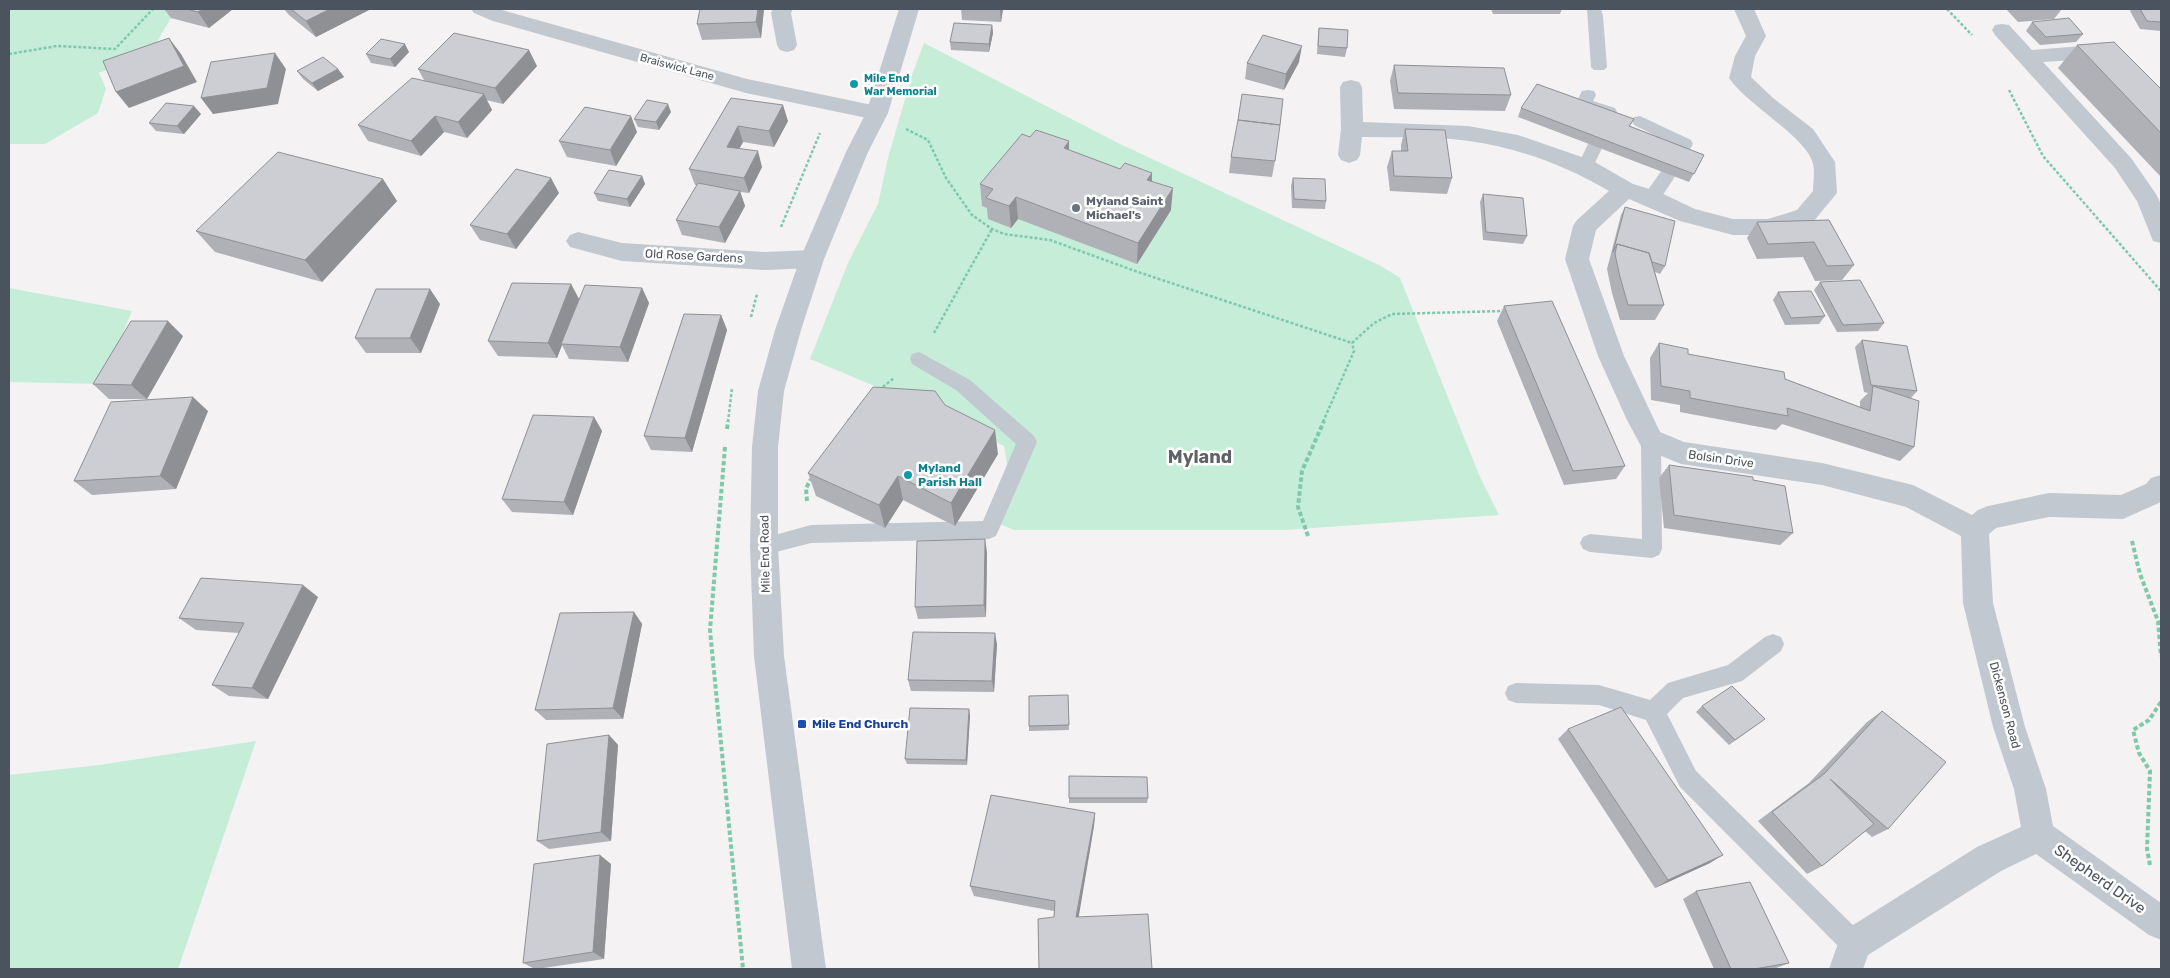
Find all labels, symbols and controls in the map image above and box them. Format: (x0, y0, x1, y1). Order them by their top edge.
street label: Braiswick Lane (638, 51, 716, 83)
place label: Mile End War Memorial (864, 72, 937, 98)
marker: Mile End War Memorial (848, 78, 860, 90)
place label: Myland Saint Michael's (1086, 194, 1164, 222)
marker: Myland Saint Michael's (1070, 202, 1082, 214)
street label: Old Rose Gardens (645, 246, 743, 266)
district label: Myland (1168, 446, 1232, 468)
street label: Bolsin Drive (1687, 447, 1755, 471)
place label: Myland Parish Hall (918, 461, 982, 489)
marker: Myland Parish Hall (902, 469, 914, 481)
street label: Mile End Road (757, 515, 773, 593)
street label: Dickenson Road (1987, 660, 2023, 750)
place label: Mile End Church (812, 717, 908, 731)
marker: Mile End Church (796, 718, 808, 730)
street label: Shepherd Drive (2051, 841, 2149, 917)

